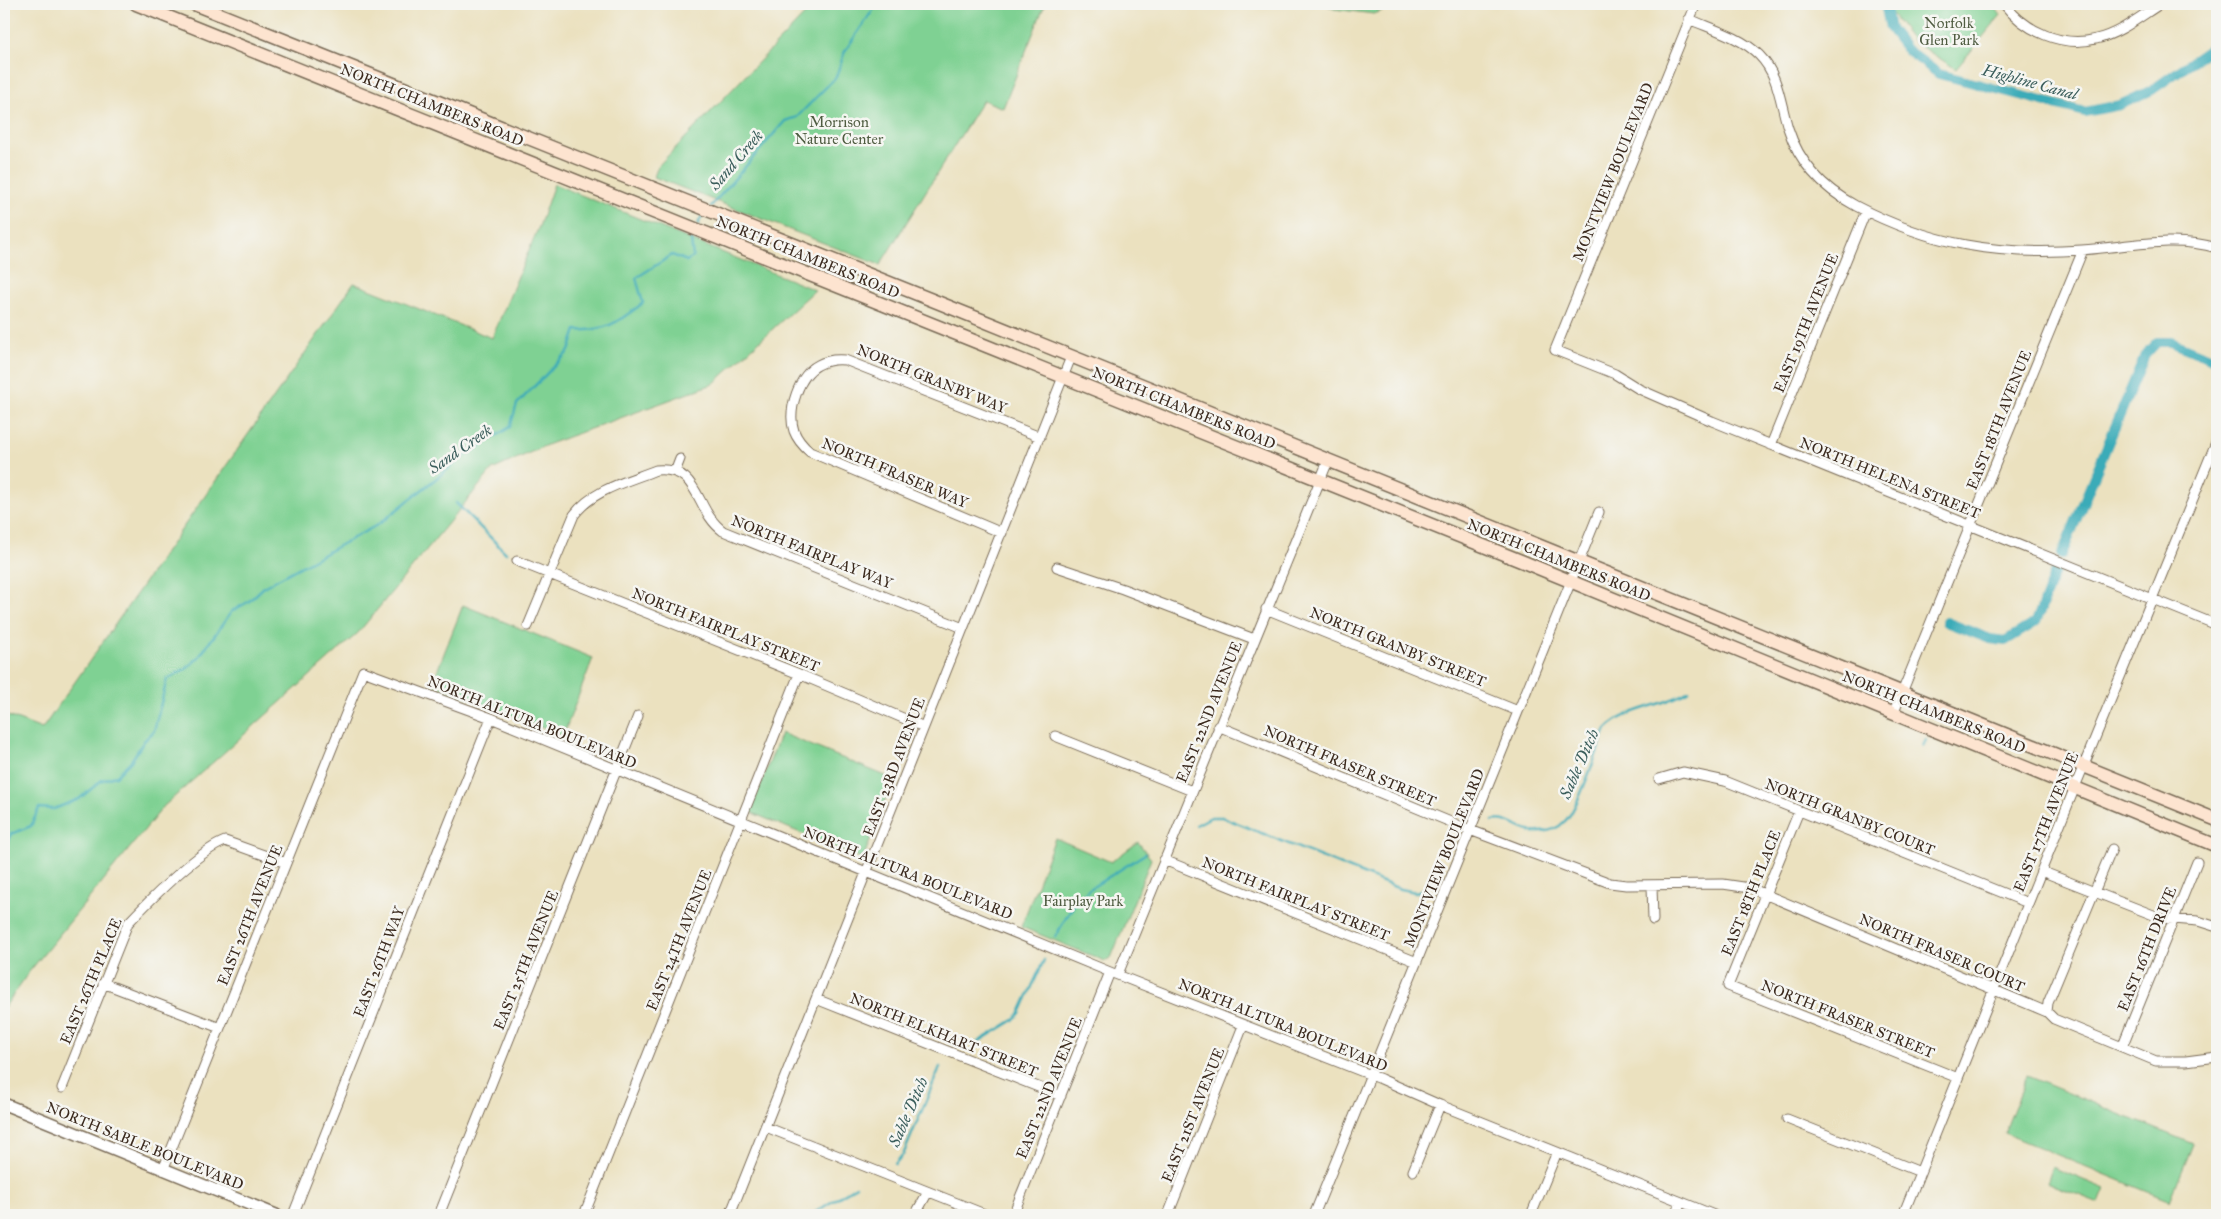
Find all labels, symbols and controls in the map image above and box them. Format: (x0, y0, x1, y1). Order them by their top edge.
park label: Norfolk Glen Park (1919, 14, 1979, 49)
street label: NORTH CHAMBERS ROAD (338, 60, 526, 150)
water label: Highline Canal (1979, 60, 2081, 104)
street label: MONTVIEW BOULEVARD (1569, 80, 1657, 264)
park label: Morrison Nature Center (795, 113, 884, 148)
water label: Sand Creek (704, 126, 767, 194)
street label: NORTH CHAMBERS ROAD (714, 212, 902, 302)
street label: EAST 19TH AVENUE (1770, 250, 1842, 395)
street label: NORTH GRANBY WAY (854, 341, 1010, 418)
street label: EAST 18TH AVENUE (1963, 347, 2035, 492)
street label: NORTH CHAMBERS ROAD (1090, 363, 1278, 453)
water label: Sand Creek (424, 420, 495, 478)
street label: NORTH HELENA STREET (1797, 433, 1983, 523)
street label: NORTH FRASER WAY (819, 434, 971, 512)
street label: NORTH FAIRPLAY WAY (729, 511, 896, 593)
street label: NORTH CHAMBERS ROAD (1465, 515, 1653, 605)
street label: NORTH FAIRPLAY STREET (630, 584, 822, 676)
street label: NORTH GRANBY STREET (1307, 603, 1489, 691)
street label: EAST 22ND AVENUE (1172, 638, 1246, 785)
street label: NORTH CHAMBERS ROAD (1840, 667, 2028, 757)
street label: NORTH ALTURA BOULEVARD (425, 672, 639, 772)
street label: EAST 23RD AVENUE (859, 695, 929, 839)
street label: NORTH FRASER STREET (1261, 721, 1439, 811)
water label: Sable Ditch (1555, 726, 1603, 803)
street label: EAST 17TH AVENUE (2010, 749, 2082, 894)
street label: MONTVIEW BOULEVARD (1400, 766, 1488, 950)
street label: NORTH GRANBY COURT (1763, 775, 1937, 859)
street label: NORTH ALTURA BOULEVARD (801, 823, 1015, 923)
street label: EAST 18TH PLACE (1718, 827, 1785, 959)
street label: EAST 26TH AVENUE (214, 842, 287, 988)
street label: NORTH FAIRPLAY STREET (1200, 853, 1392, 945)
street label: EAST 24TH AVENUE (642, 867, 716, 1013)
street label: EAST 16TH DRIVE (2114, 884, 2180, 1014)
street label: EAST 25TH AVENUE (490, 887, 562, 1033)
park label: Fairplay Park (1043, 892, 1123, 910)
street label: EAST 26TH WAY (350, 904, 409, 1020)
street label: NORTH FRASER COURT (1856, 910, 2028, 996)
street label: EAST 26TH PLACE (56, 915, 126, 1047)
street label: NORTH ALTURA BOULEVARD (1176, 975, 1390, 1075)
street label: NORTH FRASER STREET (1759, 976, 1937, 1062)
street label: NORTH ELKHART STREET (847, 989, 1041, 1081)
street label: EAST 22ND AVENUE (1012, 1014, 1086, 1161)
street label: EAST 21ST AVENUE (1158, 1045, 1228, 1185)
water label: Sable Ditch (884, 1074, 932, 1151)
street label: NORTH SABLE BOULEVARD (44, 1098, 246, 1194)

